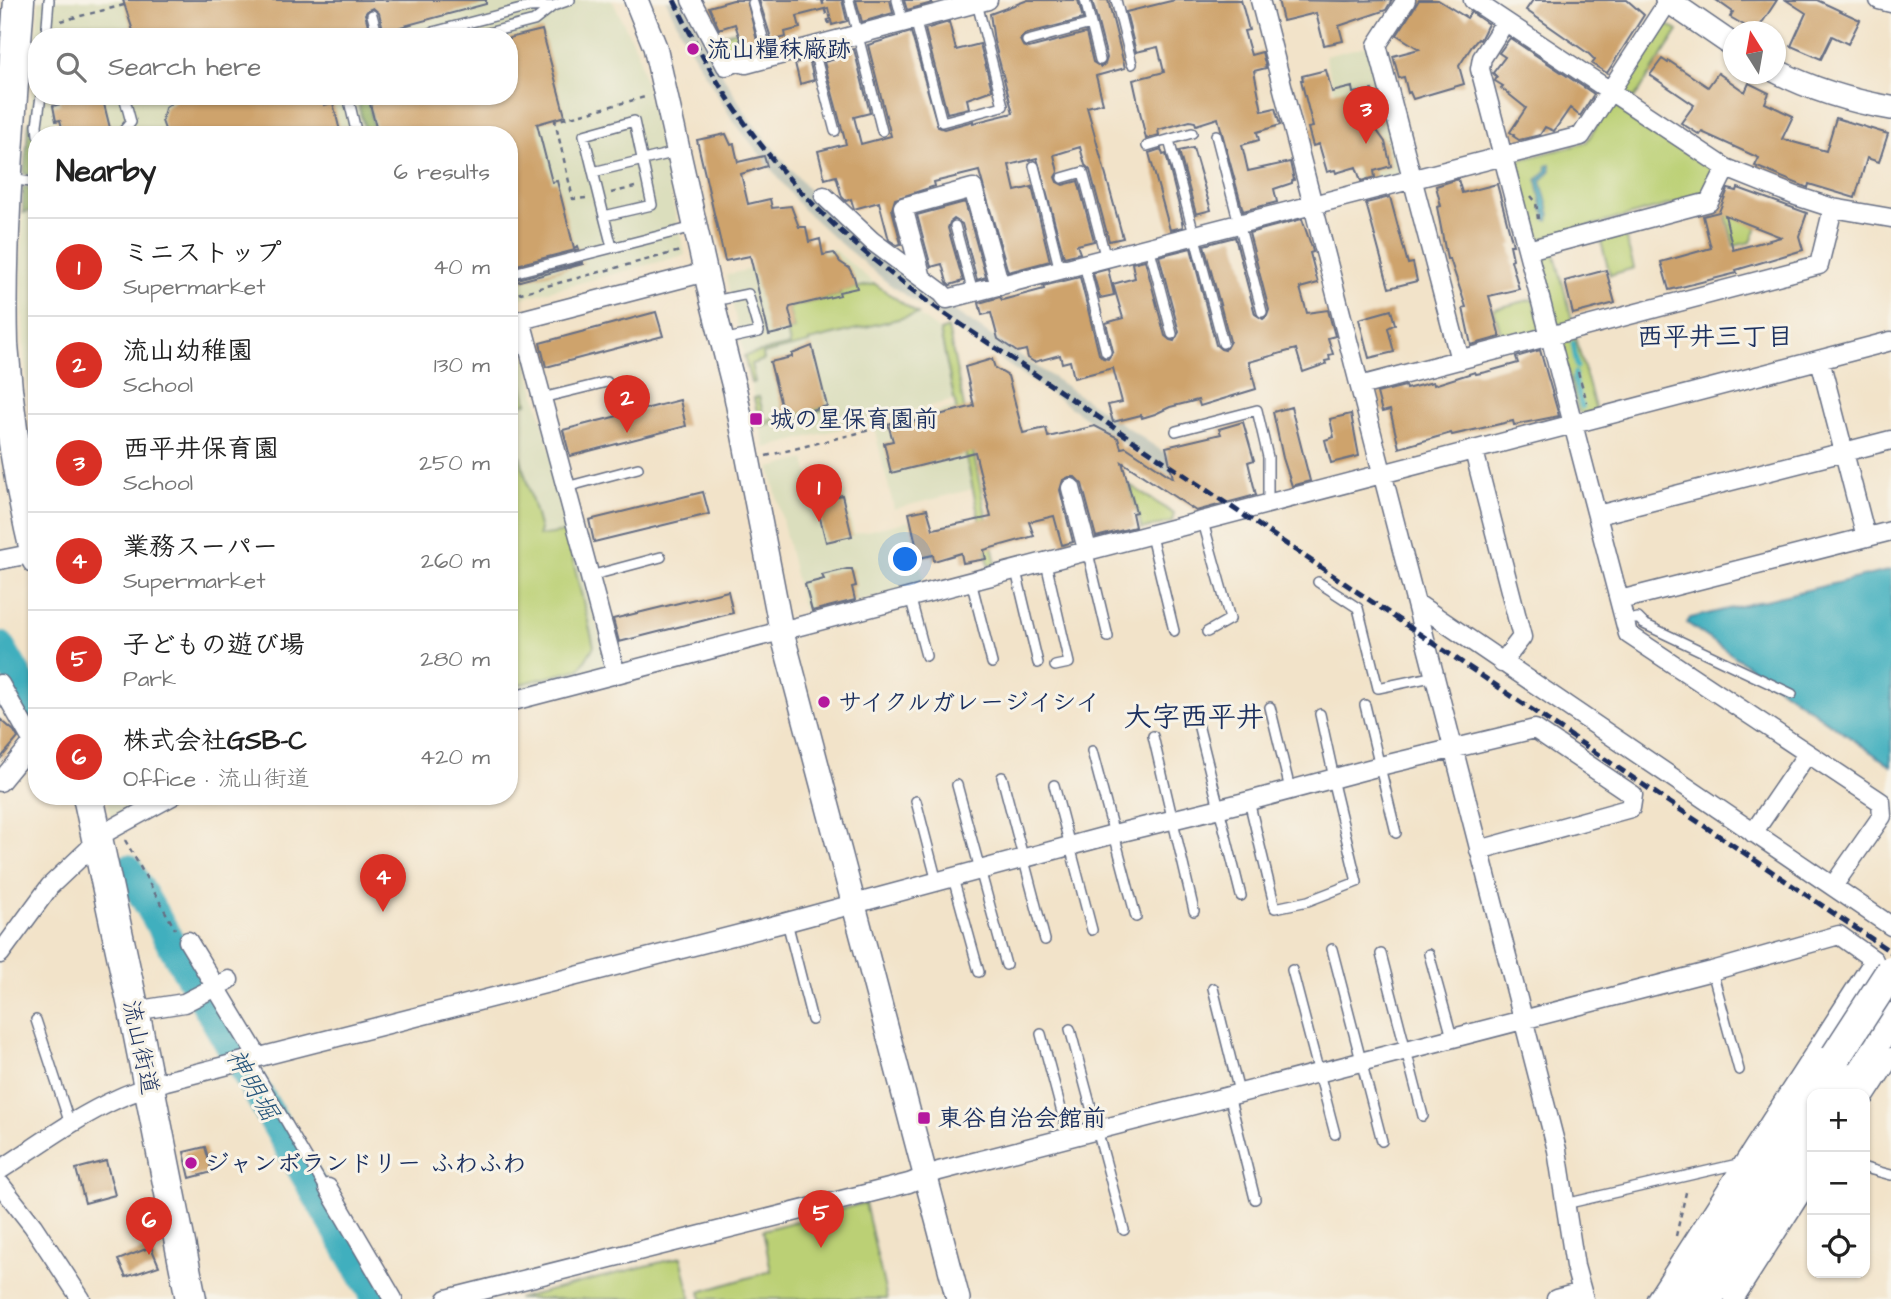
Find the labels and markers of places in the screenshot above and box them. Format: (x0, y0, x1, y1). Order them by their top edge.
place label: 流山糧秣廠跡 (707, 33, 851, 67)
marker: 流山糧秣廠跡 (685, 41, 701, 57)
pin: 3 (1343, 86, 1389, 144)
pin: 2 (604, 375, 650, 433)
place label: 城の星保育園前 (770, 403, 938, 437)
marker: 城の星保育園前 (748, 411, 764, 427)
pin: 1 (796, 464, 842, 522)
place label: サイクルガレージイシイ (838, 686, 1100, 720)
marker: サイクルガレージイシイ (816, 694, 832, 710)
pin: 4 (360, 854, 406, 912)
place label: 東谷自治会館前 (938, 1102, 1106, 1136)
marker: 東谷自治会館前 (916, 1110, 932, 1126)
place label: ジャンボランドリー ふわふわ (205, 1147, 527, 1181)
marker: ジャンボランドリー ふわふわ (183, 1155, 199, 1171)
pin: 5 (798, 1190, 844, 1248)
pin: 6 (126, 1197, 172, 1255)

